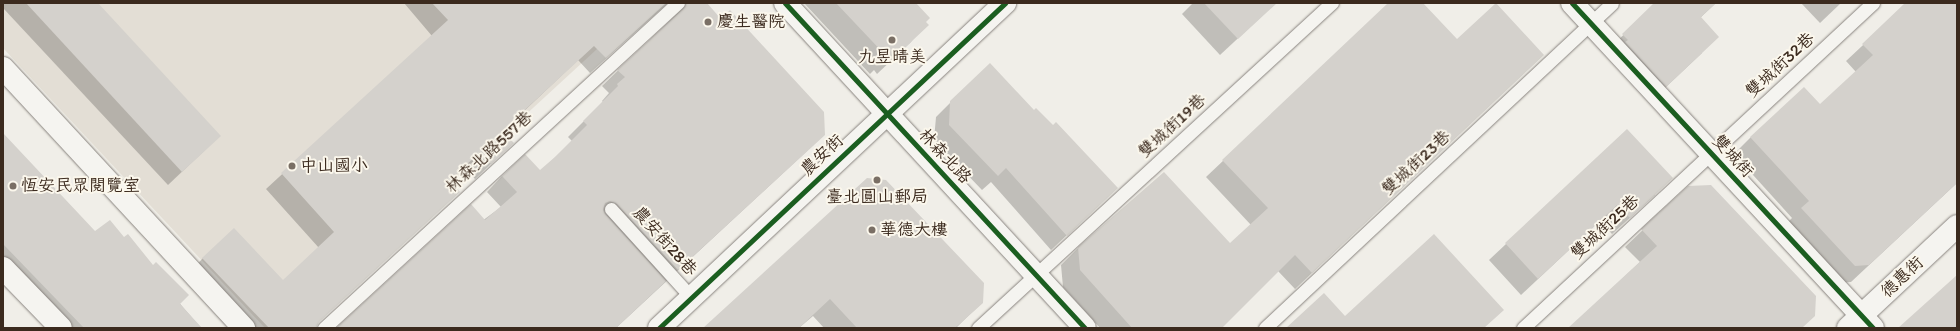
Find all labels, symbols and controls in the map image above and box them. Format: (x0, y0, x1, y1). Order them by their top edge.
place label: 慶生醫院 (717, 12, 785, 32)
marker: 慶生醫院 (702, 16, 714, 28)
street label: 雙城街32巷 (1742, 28, 1818, 102)
marker: 九昱晴美 (887, 35, 897, 45)
place label: 九昱晴美 (858, 47, 926, 67)
street label: 雙城街19巷 (1134, 90, 1210, 162)
street label: 林森北路557巷 (441, 107, 537, 197)
street label: 林森北路 (914, 124, 976, 188)
street label: 雙城街23巷 (1378, 126, 1454, 200)
street label: 農安街 (796, 130, 848, 180)
street label: 雙城街 (1708, 130, 1758, 182)
place label: 中山國小 (300, 156, 368, 176)
marker: 中山國小 (287, 161, 297, 171)
marker: 臺北圓山郵局 (872, 175, 882, 185)
place label: 恆安民眾閱覽室 (21, 176, 140, 196)
marker: 恆安民眾閱覽室 (8, 181, 18, 191)
place label: 臺北圓山郵局 (826, 187, 928, 207)
street label: 雙城街25巷 (1567, 190, 1643, 264)
street label: 農安街28巷 (629, 202, 701, 280)
place label: 華德大樓 (880, 220, 948, 240)
marker: 華德大樓 (867, 225, 877, 235)
street label: 德惠街 (1876, 252, 1928, 302)

